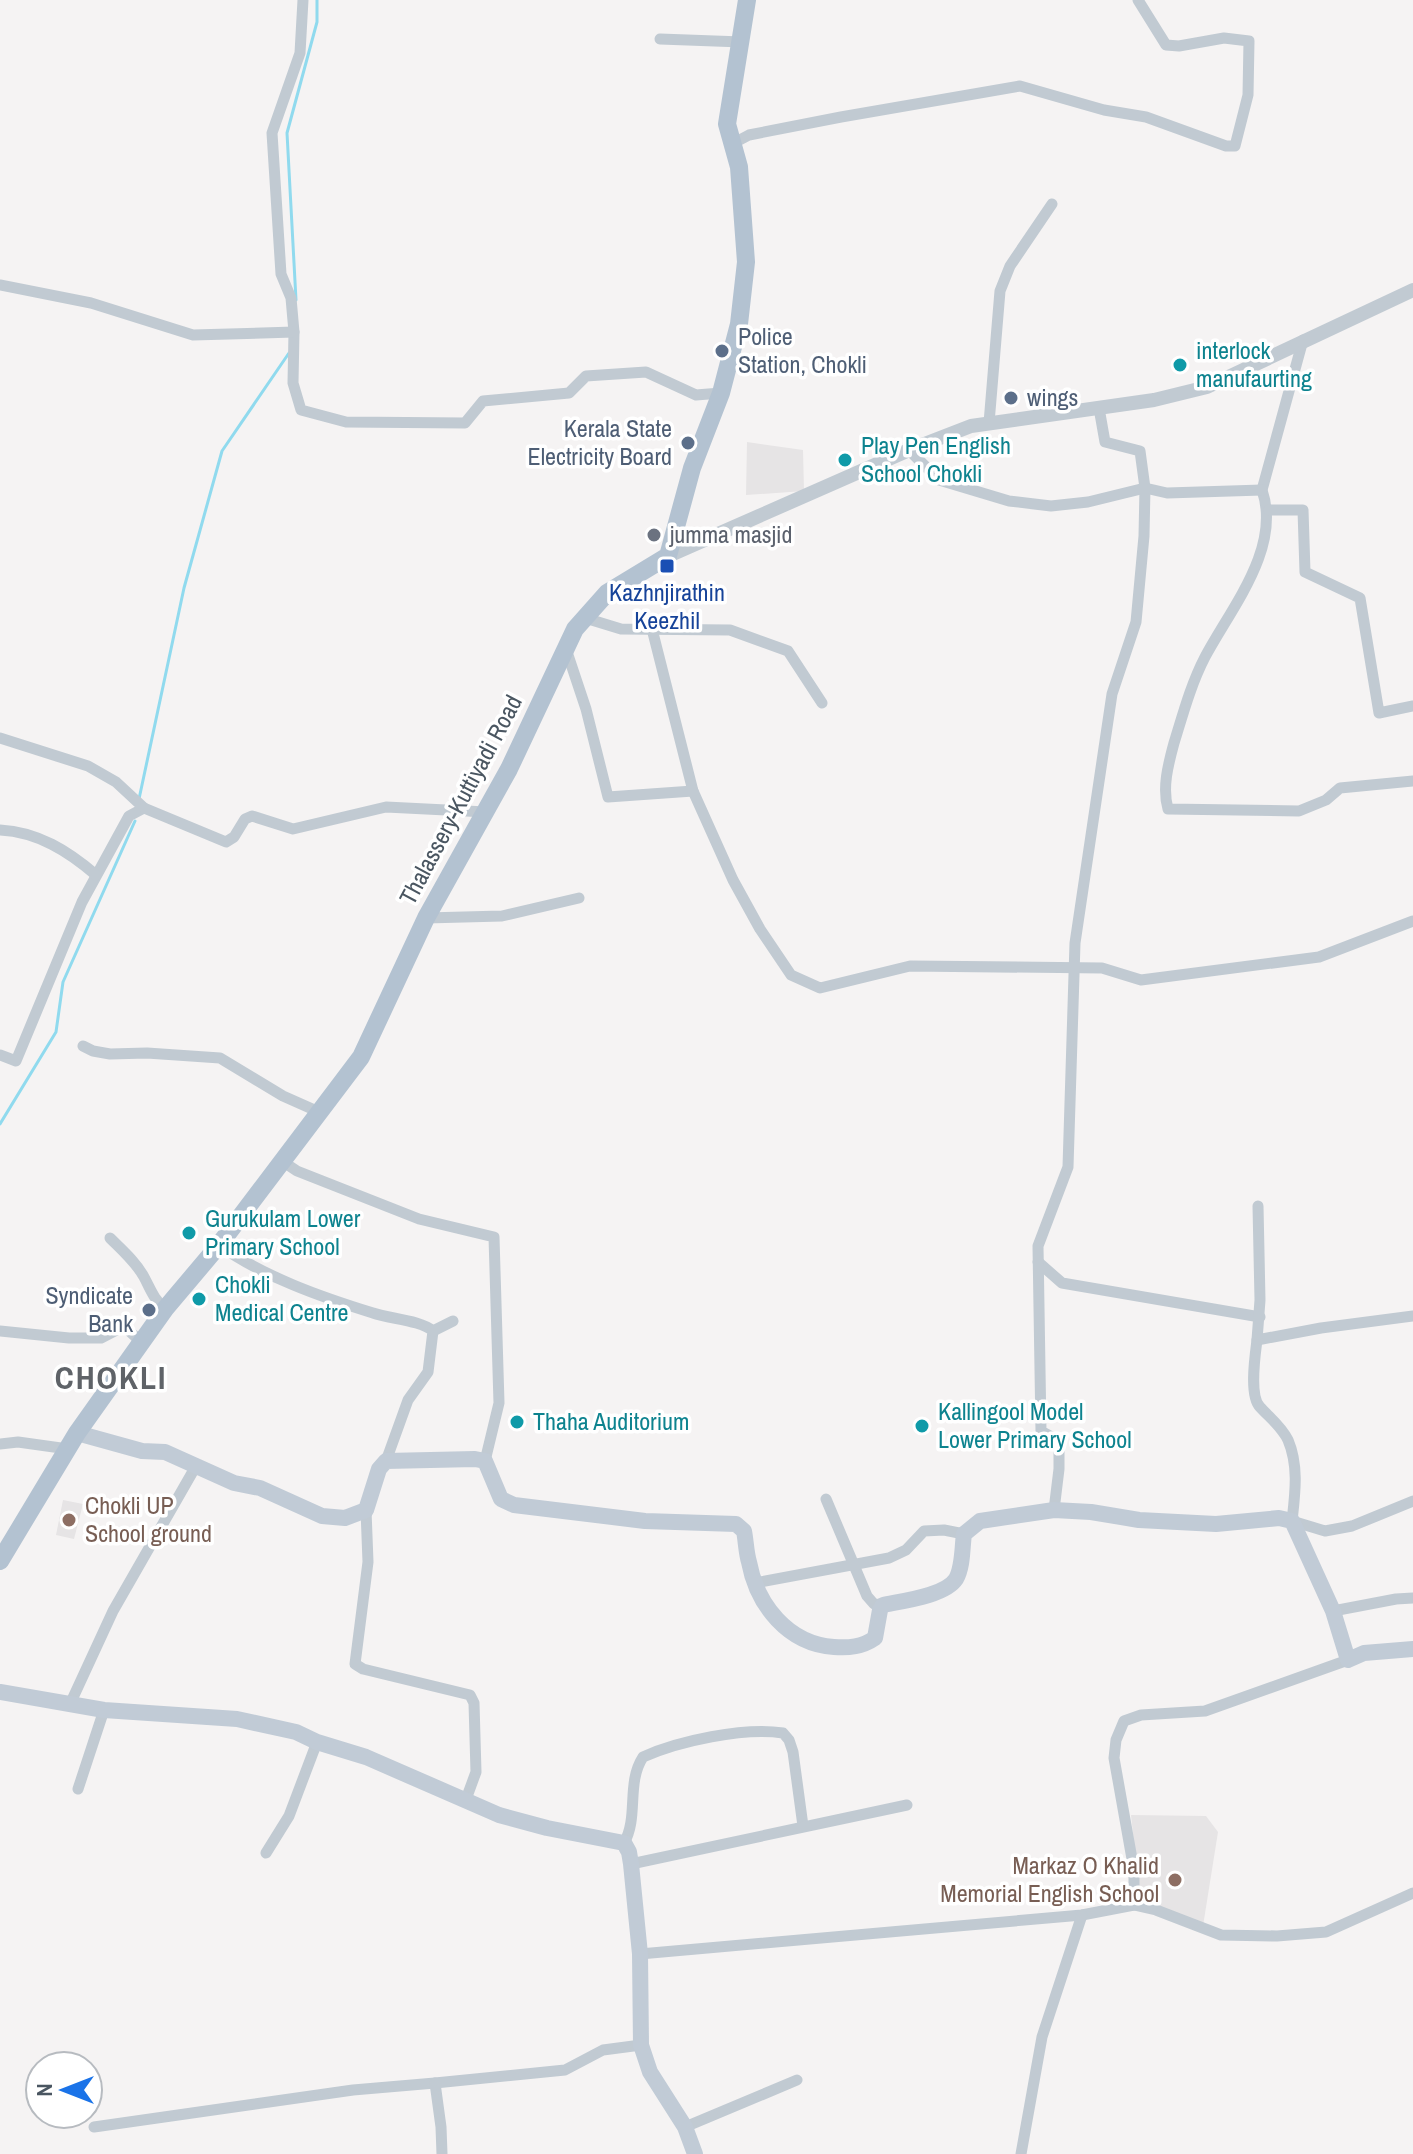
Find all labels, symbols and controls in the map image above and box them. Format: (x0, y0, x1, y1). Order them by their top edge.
place label: Police Station, Chokli (738, 320, 867, 380)
place label: interlock manufaurting (1196, 334, 1312, 394)
marker: Police Station, Chokli (713, 342, 731, 360)
marker: interlock manufaurting (1171, 356, 1189, 374)
place label: wings (1027, 381, 1078, 413)
marker: wings (1002, 389, 1020, 407)
place label: Kerala State Electricity Board (528, 412, 672, 472)
place label: Play Pen English School Chokli (861, 429, 1011, 489)
marker: Kerala State Electricity Board (679, 434, 697, 452)
marker: Play Pen English School Chokli (836, 451, 854, 469)
place label: jumma masjid (669, 518, 792, 550)
marker: jumma masjid (645, 526, 663, 544)
marker: Kazhnjirathin Keezhil (658, 557, 676, 575)
place label: Kazhnjirathin Keezhil (609, 576, 725, 636)
street label: Thalassery-Kuttiyadi Road (391, 689, 529, 910)
place label: Gurukulam Lower Primary School (205, 1202, 361, 1262)
marker: Gurukulam Lower Primary School (180, 1224, 198, 1242)
place label: Chokli Medical Centre (215, 1268, 348, 1328)
place label: Syndicate Bank (45, 1279, 133, 1339)
marker: Chokli Medical Centre (190, 1290, 208, 1308)
marker: Syndicate Bank (140, 1301, 158, 1319)
district label: CHOKLI (55, 1356, 167, 1399)
place label: Kallingool Model Lower Primary School (938, 1395, 1132, 1455)
place label: Thaha Auditorium (533, 1405, 689, 1437)
marker: Thaha Auditorium (508, 1413, 526, 1431)
marker: Kallingool Model Lower Primary School (913, 1417, 931, 1435)
place label: Chokli UP School ground (85, 1489, 212, 1549)
marker: Chokli UP School ground (60, 1511, 78, 1529)
place label: Markaz O Khalid Memorial English School (940, 1849, 1159, 1909)
marker: Markaz O Khalid Memorial English School (1166, 1871, 1184, 1889)
north arrow (24, 2050, 104, 2130)
text: N (29, 2083, 59, 2097)

